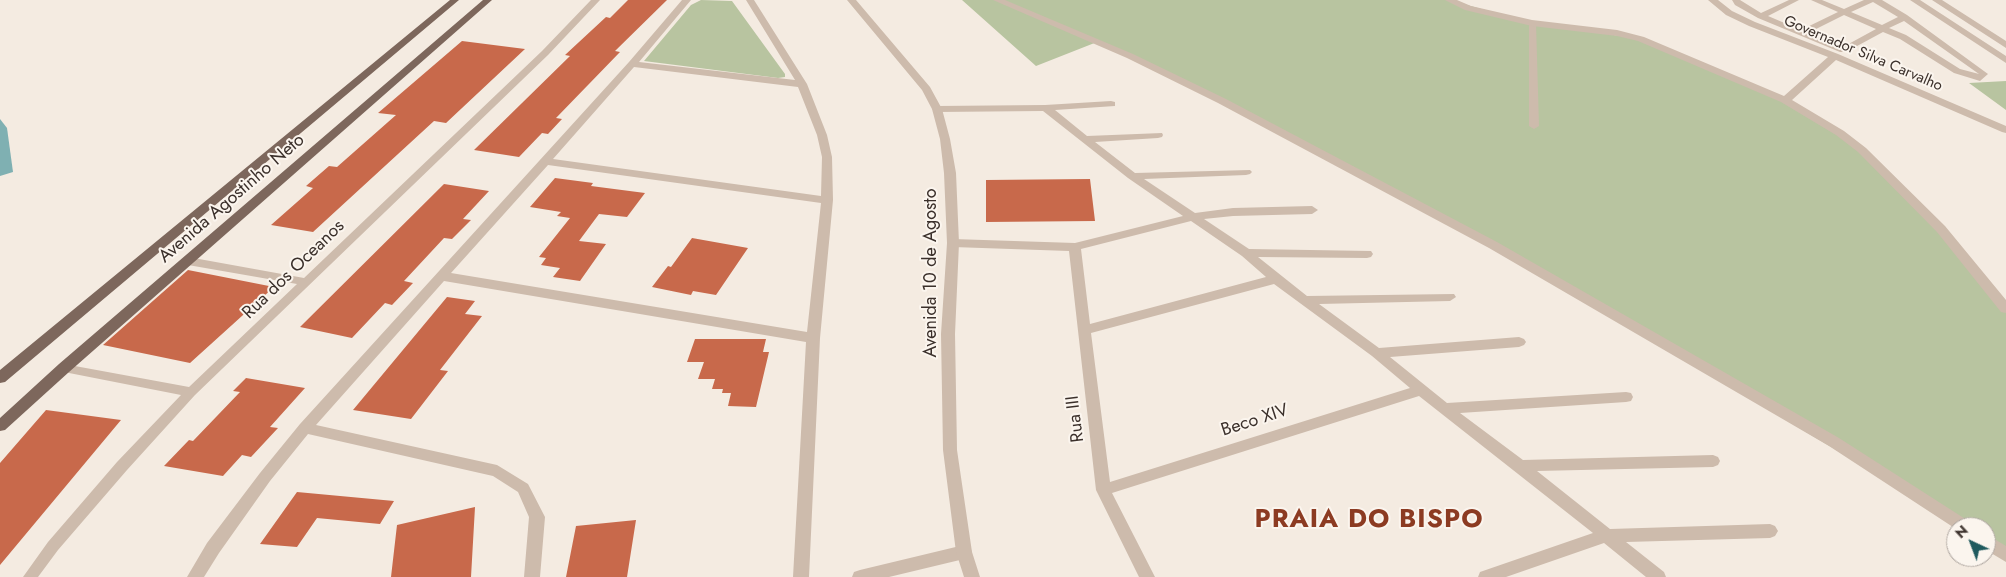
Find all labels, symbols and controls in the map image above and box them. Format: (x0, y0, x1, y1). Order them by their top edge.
street label: Governador Silva Carvalho (1781, 12, 1945, 96)
street label: Avenida Agostinho Neto (155, 130, 309, 268)
street label: Avenida 10 de Agosto (921, 189, 943, 357)
street label: Rua dos Oceanos (238, 216, 350, 324)
street label: Rua III (1062, 394, 1090, 444)
street label: Beco XIV (1219, 400, 1291, 442)
district label: PRAIA DO BISPO (1253, 505, 1485, 537)
north arrow (1946, 517, 1996, 567)
text: N (1951, 521, 1972, 543)

